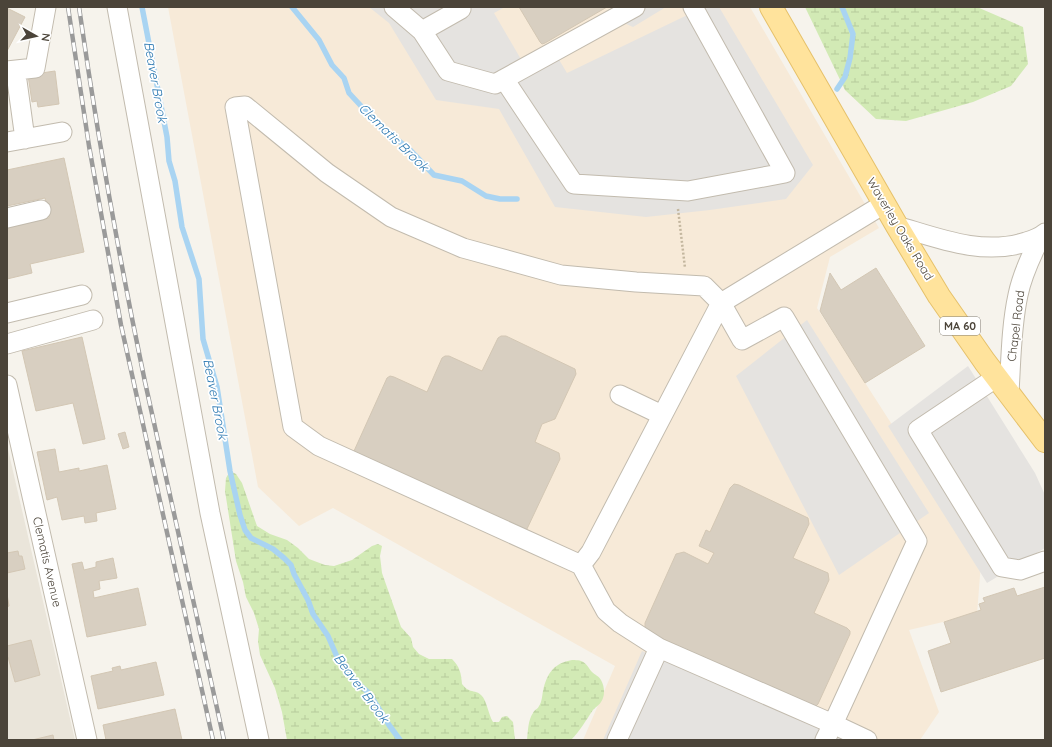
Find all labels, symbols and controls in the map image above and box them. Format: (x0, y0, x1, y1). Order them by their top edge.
north arrow (16, 16, 56, 56)
text: N (38, 32, 53, 42)
water label: Beaver Brook (141, 40, 171, 125)
water label: Clematis Brook (356, 100, 433, 175)
street label: Waverley Oaks Road (864, 175, 937, 283)
street label: Chapel Road (1004, 289, 1027, 362)
road number: MA 60 (940, 317, 980, 335)
water label: Beaver Brook (200, 357, 232, 442)
street label: Clematis Avenue (30, 515, 65, 609)
water label: Beaver Brook (331, 650, 394, 726)

